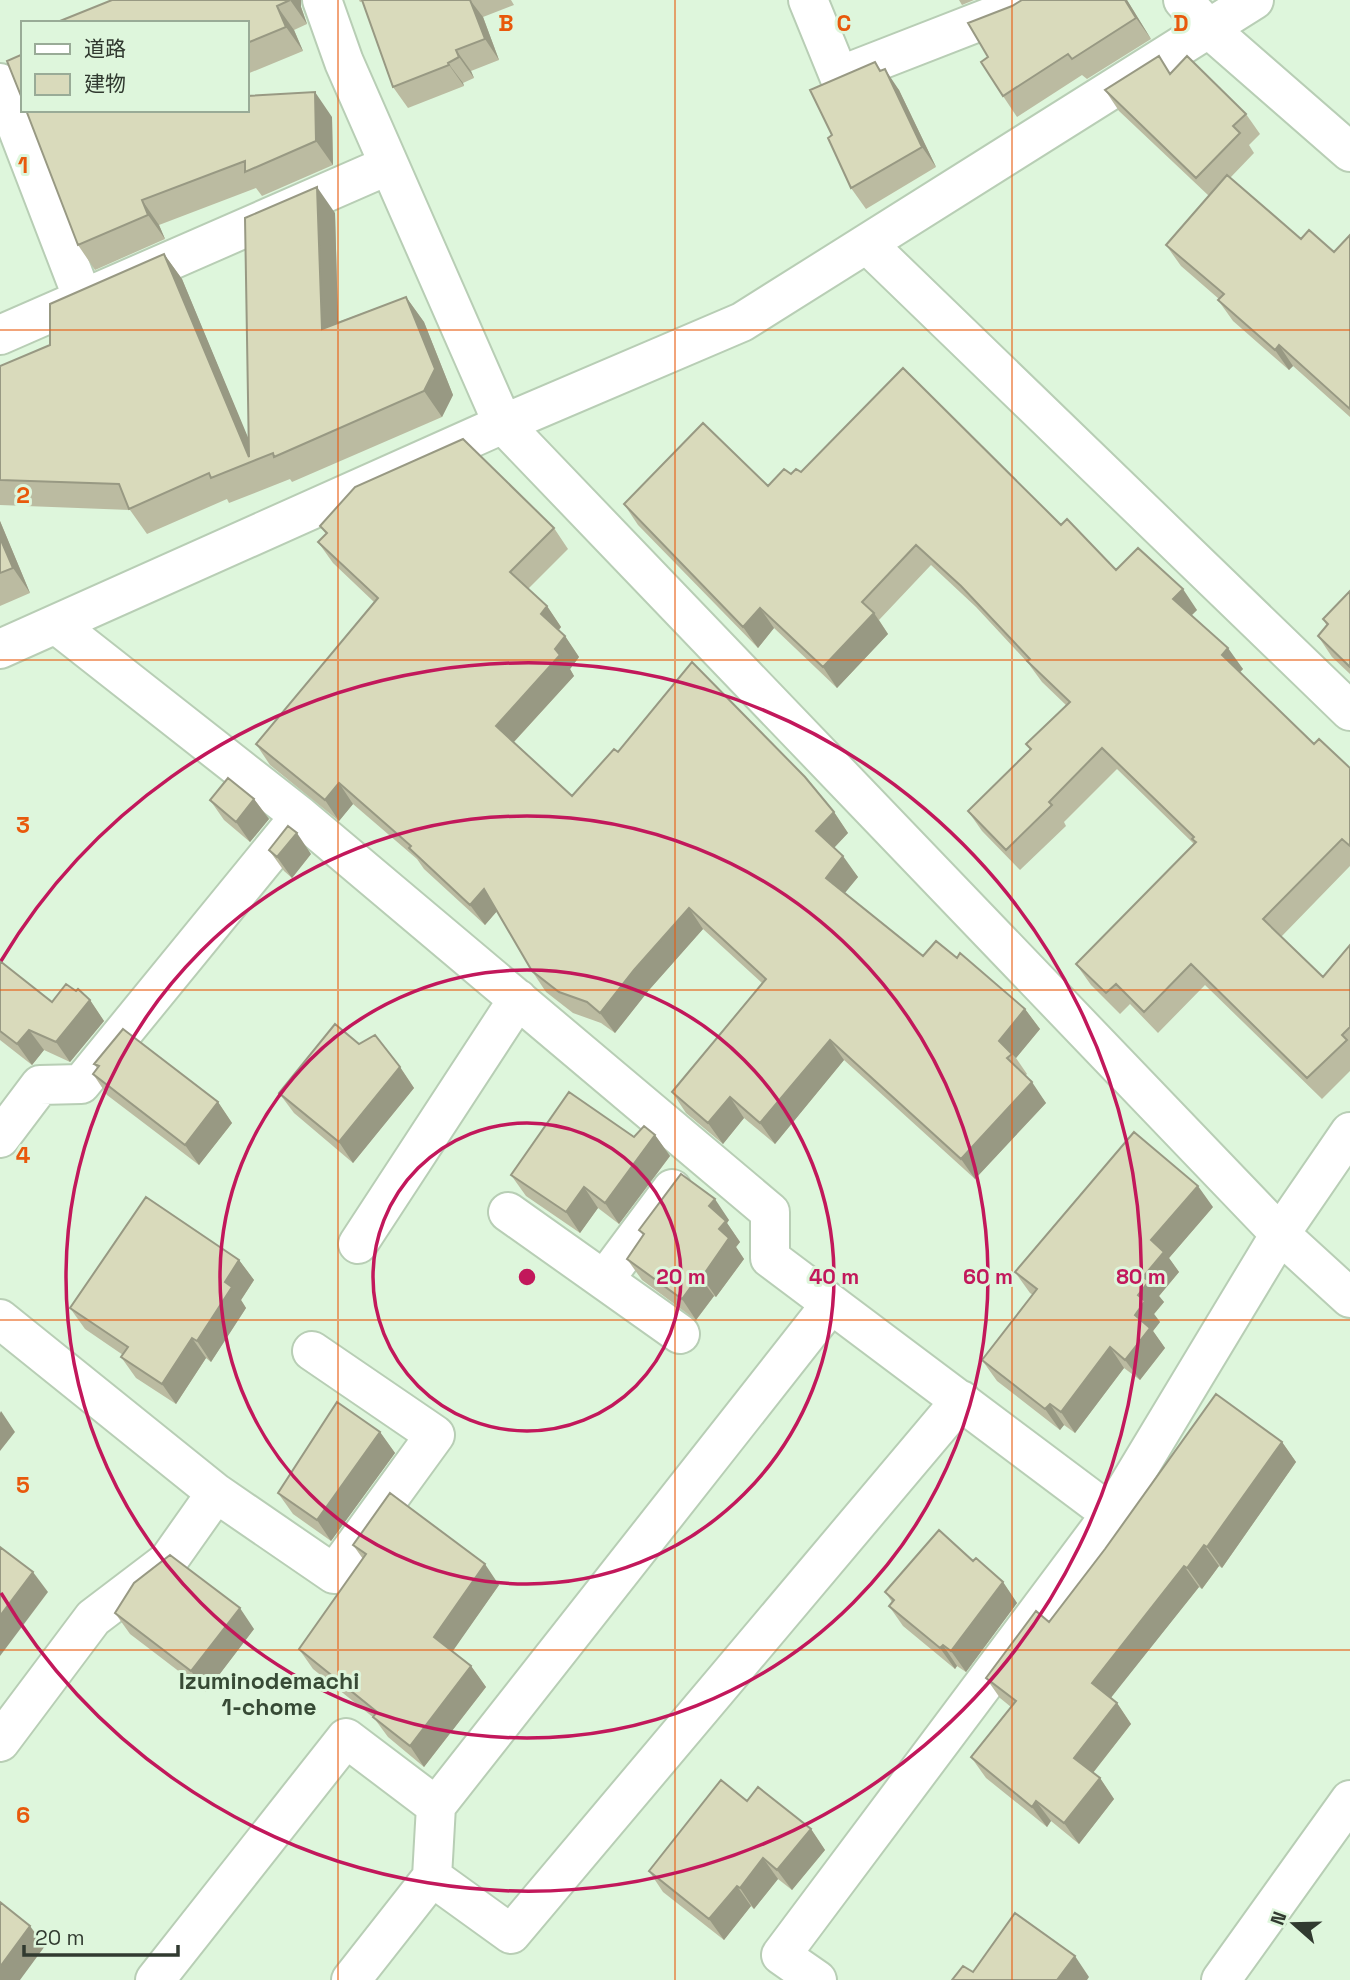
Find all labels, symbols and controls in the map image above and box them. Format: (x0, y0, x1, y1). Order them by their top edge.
text: B (498, 8, 514, 38)
text: C (837, 8, 851, 38)
text: D (1173, 8, 1189, 38)
legend (21, 21, 248, 112)
text: 道路 (84, 35, 126, 62)
text: 建物 (84, 70, 126, 97)
text: 1 (18, 150, 28, 180)
text: 2 (16, 480, 30, 510)
text: 3 (16, 810, 30, 840)
text: 4 (16, 1140, 31, 1170)
text: 20 m (656, 1263, 706, 1290)
text: 40 m (809, 1263, 859, 1290)
text: 60 m (963, 1263, 1013, 1290)
text: 80 m (1116, 1263, 1166, 1290)
centre of rings (515, 1265, 539, 1289)
text: 5 (16, 1470, 30, 1500)
district label: Izuminodemachi 1-chome (179, 1666, 359, 1722)
text: 6 (16, 1800, 30, 1830)
north arrow (1259, 1889, 1329, 1959)
text: N (1265, 1908, 1292, 1929)
scale bar (24, 1913, 178, 1957)
text: 20 m (35, 1924, 85, 1951)

